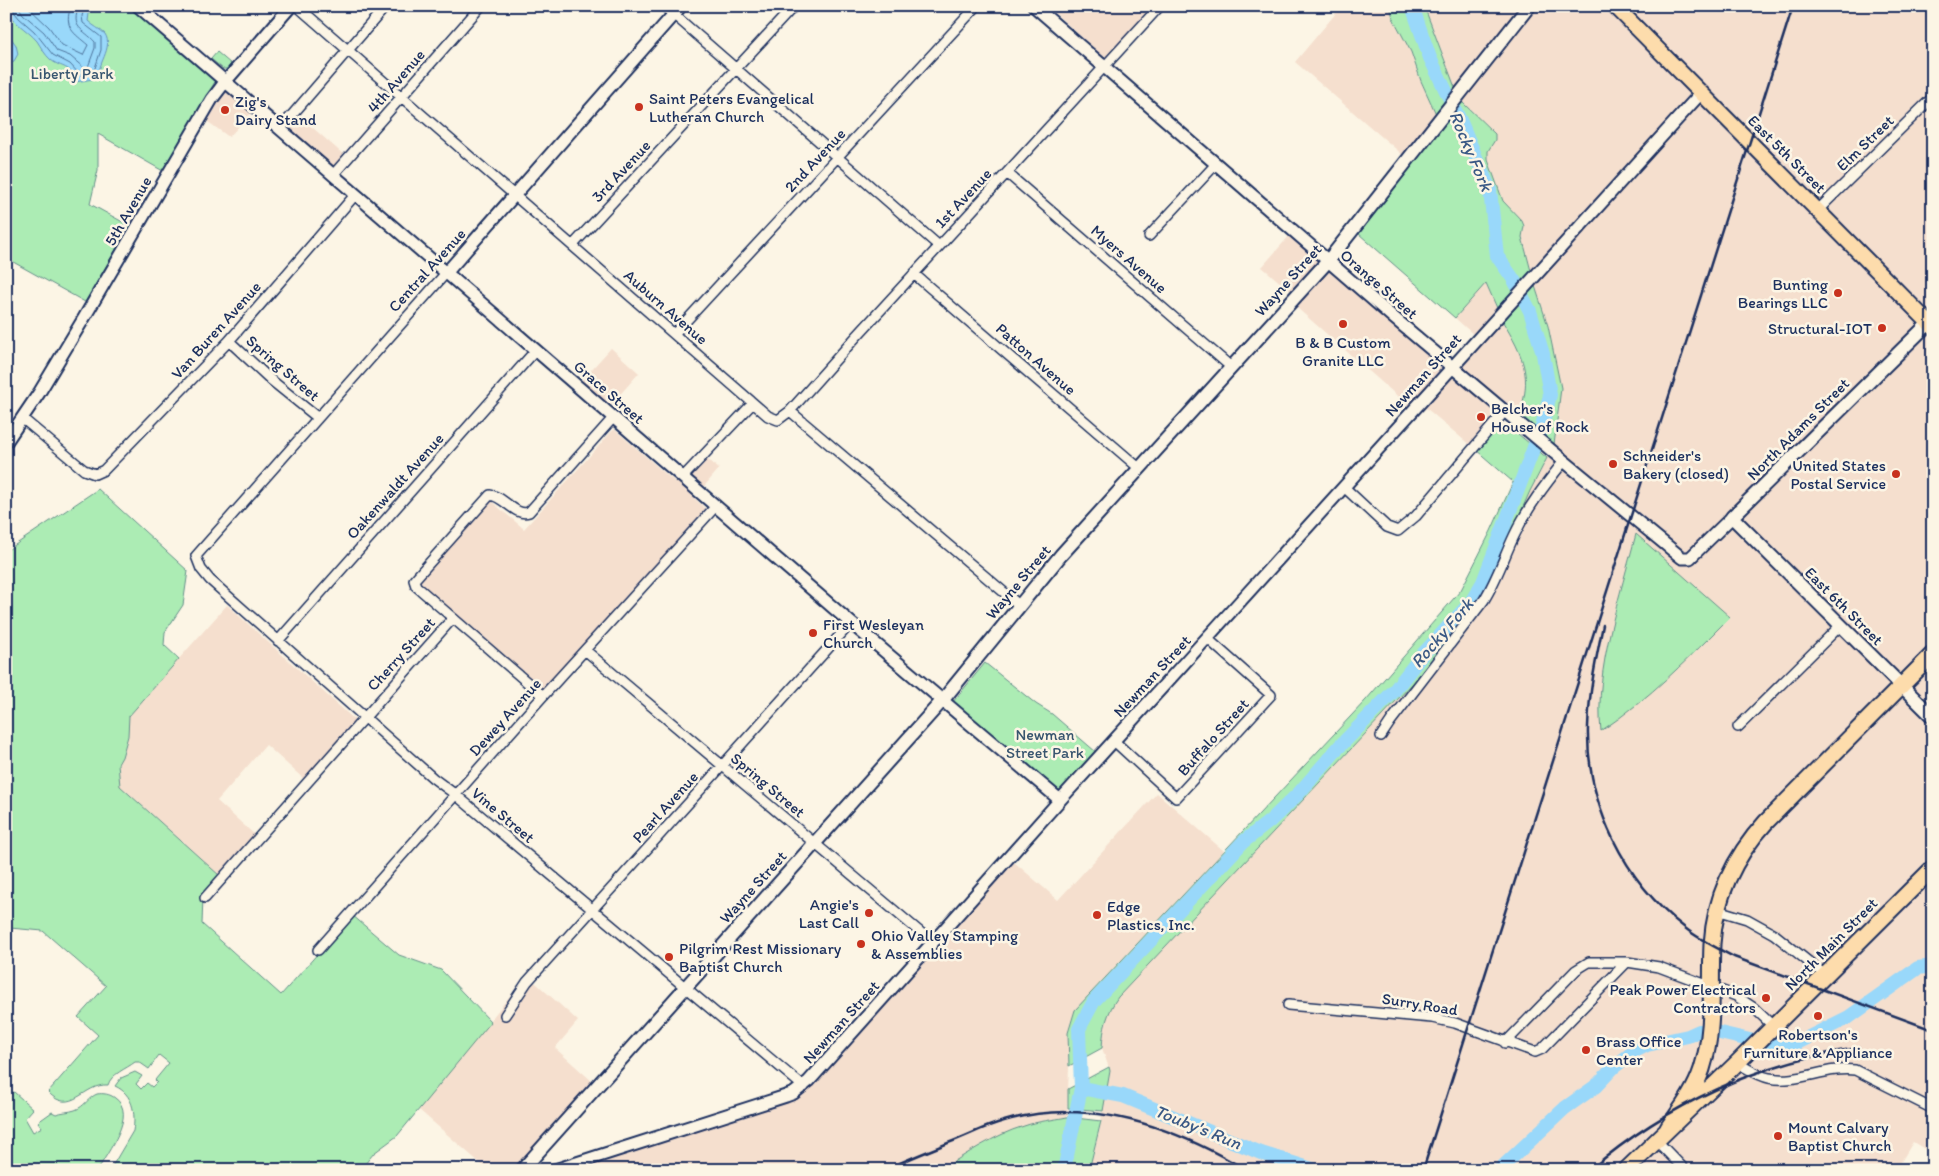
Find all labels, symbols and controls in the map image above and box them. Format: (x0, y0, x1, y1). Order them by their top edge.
street label: 4th Avenue (363, 45, 429, 117)
park label: Liberty Park (31, 64, 114, 83)
place label: Saint Peters Evangelical Lutheran Church (649, 89, 815, 126)
place label: Zig's Dairy Stand (235, 92, 317, 129)
marker: Saint Peters Evangelical Lutheran Church (633, 101, 645, 113)
marker: Zig's Dairy Stand (219, 104, 231, 116)
water label: Rocky Fork (1444, 108, 1498, 196)
street label: East 5th Street (1744, 111, 1830, 197)
street label: Elm Street (1832, 111, 1898, 175)
street label: 2nd Avenue (781, 124, 850, 196)
street label: 3rd Avenue (587, 136, 655, 206)
street label: 1st Avenue (931, 164, 996, 232)
street label: 5th Avenue (101, 173, 156, 249)
street label: Myers Avenue (1087, 221, 1171, 297)
street label: Central Avenue (384, 224, 470, 316)
street label: Wayne Street (1250, 240, 1326, 320)
street label: Orange Street (1336, 245, 1422, 323)
street label: Auburn Avenue (620, 265, 712, 349)
place label: Bunting Bearings LLC (1738, 275, 1829, 312)
street label: Van Buren Avenue (167, 277, 265, 383)
marker: Bunting Bearings LLC (1832, 287, 1844, 299)
marker: B & B Custom Granite LLC (1337, 318, 1349, 330)
street label: Patton Avenue (992, 319, 1080, 399)
place label: Structural-IOT (1768, 319, 1872, 338)
marker: Structural-IOT (1876, 322, 1888, 334)
street label: Newman Street (1381, 330, 1465, 420)
street label: Spring Street (242, 331, 324, 405)
place label: B & B Custom Granite LLC (1295, 333, 1391, 370)
street label: Grace Street (570, 356, 648, 428)
street label: North Adams Street (1743, 374, 1853, 484)
place label: Belcher's House of Rock (1491, 399, 1590, 436)
marker: Belcher's House of Rock (1475, 411, 1487, 423)
street label: Oakenwaldt Avenue (342, 429, 448, 543)
place label: Schneider's Bakery (closed) (1623, 446, 1729, 483)
place label: United States Postal Service (1790, 456, 1886, 493)
marker: Schneider's Bakery (closed) (1607, 458, 1619, 470)
marker: United States Postal Service (1890, 468, 1902, 480)
street label: Wayne Street (981, 541, 1055, 623)
street label: East 6th Street (1801, 563, 1887, 649)
water label: Rocky Fork (1406, 592, 1479, 672)
street label: Cherry Street (363, 613, 439, 695)
place label: First Wesleyan Church (823, 615, 924, 652)
marker: First Wesleyan Church (807, 627, 819, 639)
street label: Newman Street (1109, 631, 1195, 721)
street label: Dewey Avenue (465, 674, 545, 760)
street label: Buffalo Street (1173, 694, 1253, 780)
park label: Newman Street Park (1006, 725, 1084, 762)
street label: Spring Street (727, 748, 809, 822)
street label: Pearl Avenue (628, 767, 702, 847)
street label: Vine Street (468, 783, 538, 847)
street label: Wayne Street (715, 847, 791, 927)
street label: North Main Street (1781, 894, 1881, 994)
place label: Angie's Last Call (799, 895, 859, 932)
place label: Edge Plastics, Inc. (1107, 897, 1195, 934)
marker: Angie's Last Call (863, 907, 875, 919)
marker: Edge Plastics, Inc. (1091, 909, 1103, 921)
place label: Ohio Valley Stamping & Assemblies (871, 926, 1019, 963)
marker: Ohio Valley Stamping & Assemblies (855, 938, 867, 950)
place label: Pilgrim Rest Missionary Baptist Church (679, 939, 842, 976)
marker: Pilgrim Rest Missionary Baptist Church (663, 951, 675, 963)
street label: Newman Street (799, 977, 883, 1067)
place label: Peak Power Electrical Contractors (1609, 980, 1756, 1017)
street label: Surry Road (1381, 989, 1459, 1019)
marker: Peak Power Electrical Contractors (1760, 992, 1772, 1004)
marker: Robertson's Furniture & Appliance (1812, 1010, 1824, 1022)
place label: Robertson's Furniture & Appliance (1743, 1025, 1893, 1062)
place label: Brass Office Center (1596, 1032, 1681, 1069)
marker: Brass Office Center (1580, 1044, 1592, 1056)
water label: Touby's Run (1151, 1100, 1245, 1155)
place label: Mount Calvary Baptist Church (1788, 1118, 1891, 1155)
marker: Mount Calvary Baptist Church (1772, 1130, 1784, 1142)

